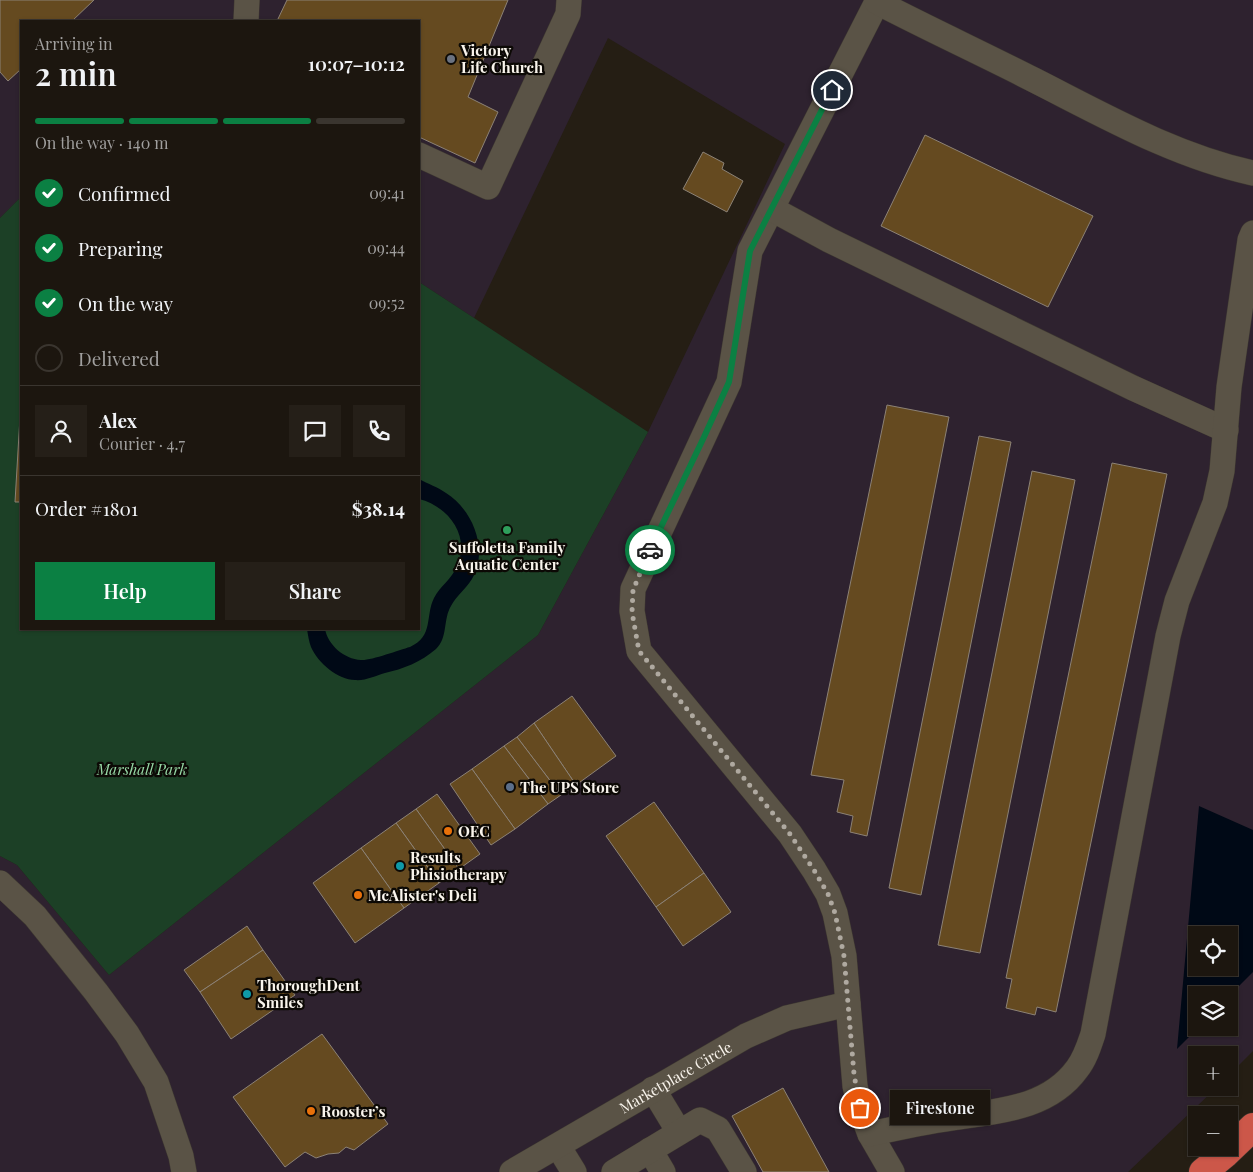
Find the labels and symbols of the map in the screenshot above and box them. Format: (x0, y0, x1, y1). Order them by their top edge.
place label: Victory Life Church (460, 40, 543, 77)
marker: Victory Life Church (445, 53, 457, 65)
pin (811, 69, 853, 111)
marker: Suffoletta Family Aquatic Center (501, 524, 513, 536)
courier (625, 525, 675, 575)
place label: Suffoletta Family Aquatic Center (449, 537, 566, 574)
park label: Marshall Park (96, 759, 188, 779)
place label: The UPS Store (520, 777, 620, 797)
marker: The UPS Store (504, 781, 516, 793)
place label: OEC (458, 821, 490, 841)
marker: OEC (442, 825, 454, 837)
place label: Results Phisiotherapy (410, 847, 507, 884)
marker: Results Phisiotherapy (394, 860, 406, 872)
place label: McAlister's Deli (368, 885, 477, 905)
marker: McAlister's Deli (352, 889, 364, 901)
place label: ThoroughDent Smiles (257, 975, 361, 1012)
marker: ThoroughDent Smiles (241, 988, 253, 1000)
street label: Marketplace Circle (616, 1036, 735, 1118)
pin (839, 1087, 881, 1129)
callout: Firestone (890, 1090, 990, 1126)
place label: Rooster’s (321, 1101, 386, 1121)
marker: Rooster’s (305, 1105, 317, 1117)

